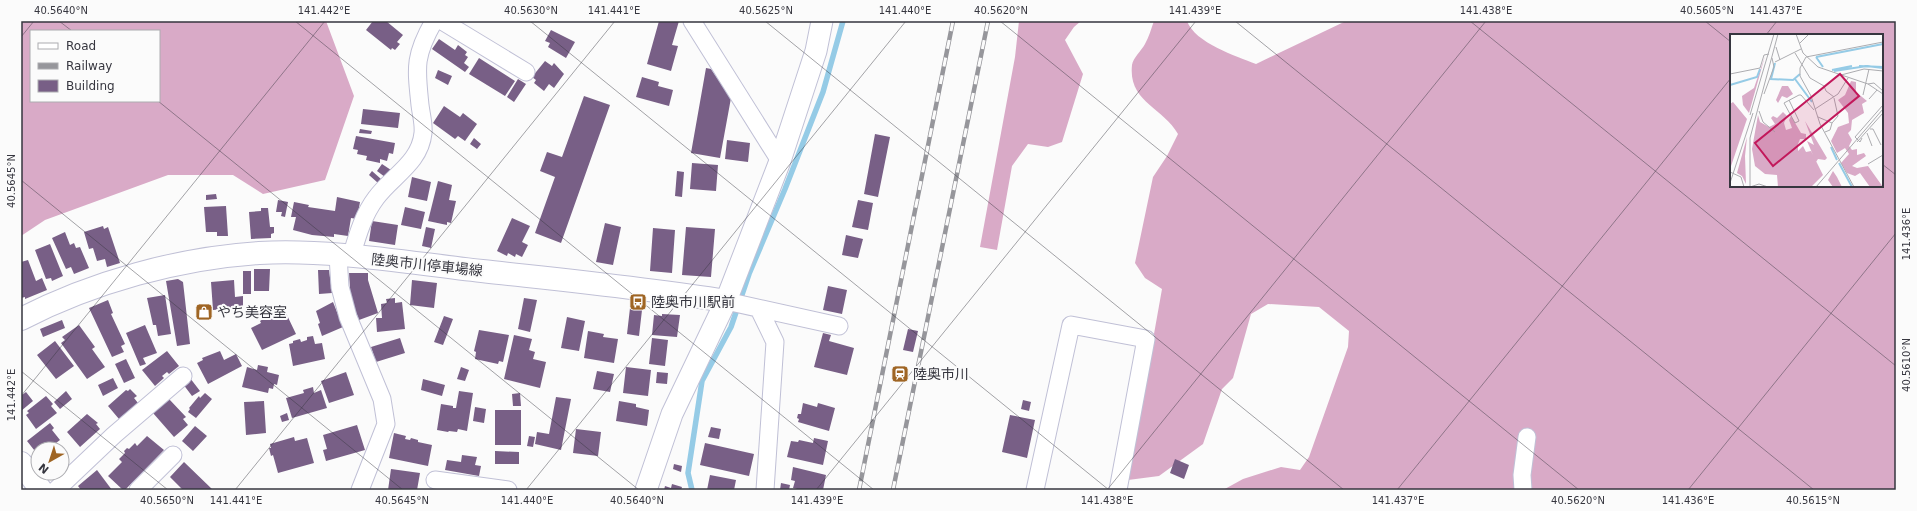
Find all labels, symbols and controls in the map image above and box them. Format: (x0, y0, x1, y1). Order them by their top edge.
text: 40.5640°N (34, 5, 88, 16)
text: 141.442°E (298, 5, 350, 16)
text: 40.5630°N (504, 5, 558, 16)
text: 141.441°E (588, 5, 640, 16)
text: 40.5625°N (739, 5, 793, 16)
text: 141.440°E (879, 5, 931, 16)
text: 40.5620°N (974, 5, 1028, 16)
text: 141.439°E (1169, 5, 1221, 16)
text: 141.438°E (1460, 5, 1512, 16)
text: 40.5605°N (1680, 5, 1734, 16)
text: 141.437°E (1750, 5, 1802, 16)
legend (30, 30, 160, 102)
inset map (1730, 34, 1883, 187)
text: Road (66, 39, 96, 53)
text: Railway (66, 59, 112, 73)
text: Building (66, 79, 115, 93)
text: 40.5645°N (6, 154, 17, 208)
text: 141.436°E (1901, 208, 1912, 260)
street label: 陸奥市川停車場線 (370, 251, 484, 279)
bus stop icon: 陸奥市川駅前 (628, 292, 648, 312)
place label: 陸奥市川駅前 (651, 294, 735, 310)
shop icon: やち美容室 (194, 302, 214, 322)
place label: やち美容室 (217, 304, 287, 320)
text: 40.5610°N (1901, 338, 1912, 392)
station icon: 陸奥市川 (890, 364, 910, 384)
place label: 陸奥市川 (913, 366, 969, 382)
text: 141.442°E (6, 369, 17, 421)
north arrow (30, 441, 70, 481)
text: N (36, 460, 52, 476)
text: 40.5650°N (140, 495, 194, 506)
text: 141.441°E (210, 495, 262, 506)
text: 40.5645°N (375, 495, 429, 506)
text: 141.440°E (501, 495, 553, 506)
text: 40.5640°N (610, 495, 664, 506)
text: 141.439°E (791, 495, 843, 506)
text: 141.438°E (1081, 495, 1133, 506)
text: 141.437°E (1372, 495, 1424, 506)
text: 40.5620°N (1551, 495, 1605, 506)
text: 141.436°E (1662, 495, 1714, 506)
text: 40.5615°N (1786, 495, 1840, 506)

